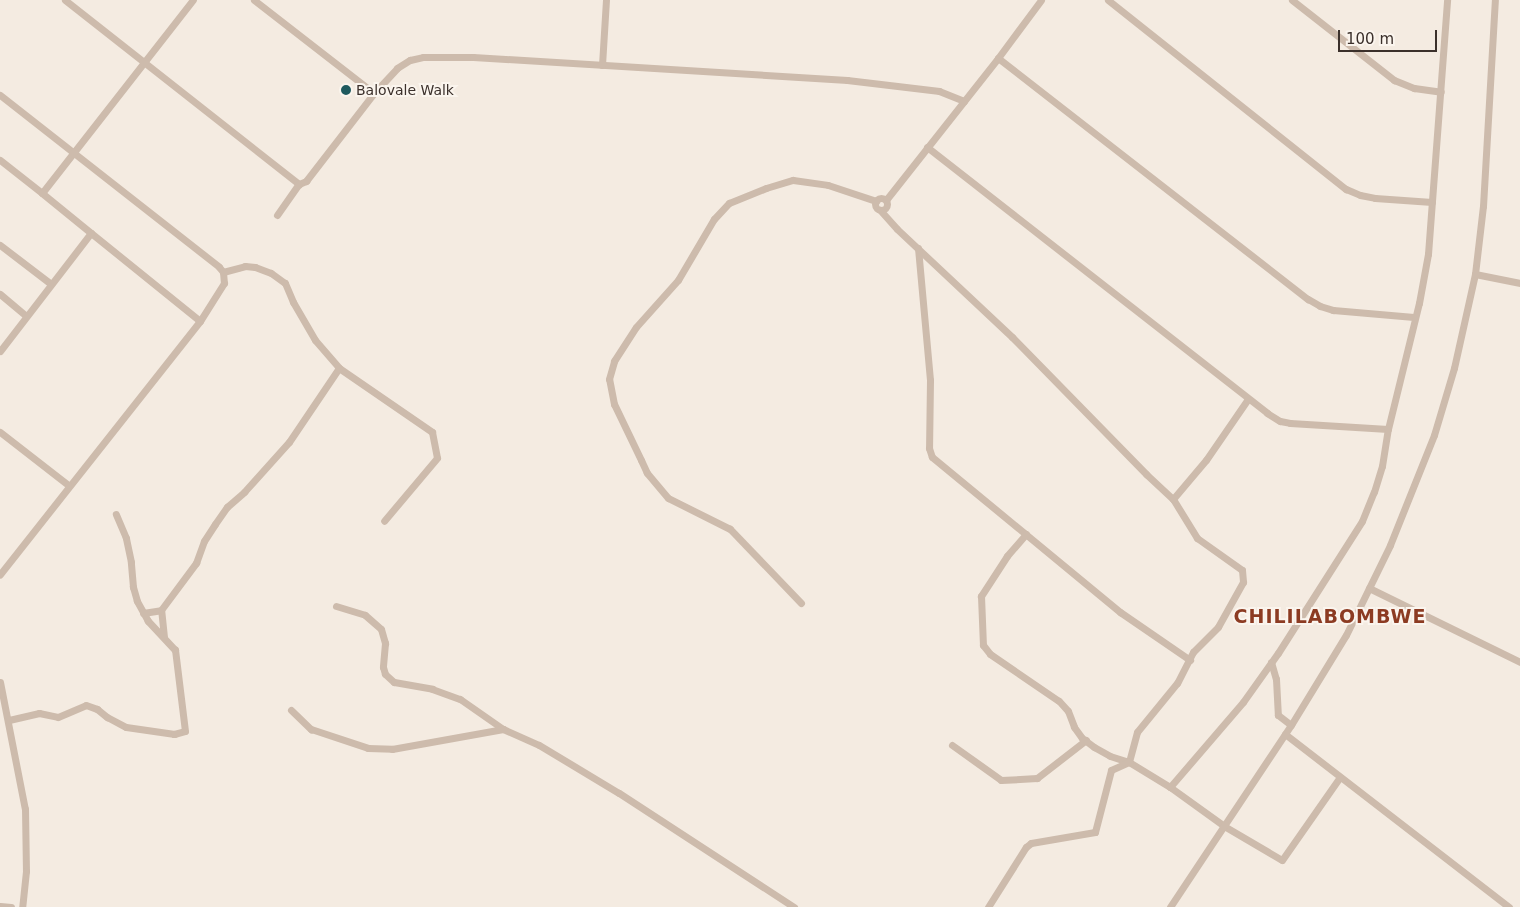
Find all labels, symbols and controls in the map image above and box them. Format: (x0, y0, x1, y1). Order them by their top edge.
scale bar (1340, 20, 1439, 52)
text: 100 m (1346, 30, 1394, 48)
place label: Balovale Walk (356, 82, 454, 98)
marker: Balovale Walk (340, 84, 352, 96)
district label: CHILILABOMBWE (1232, 606, 1428, 628)

